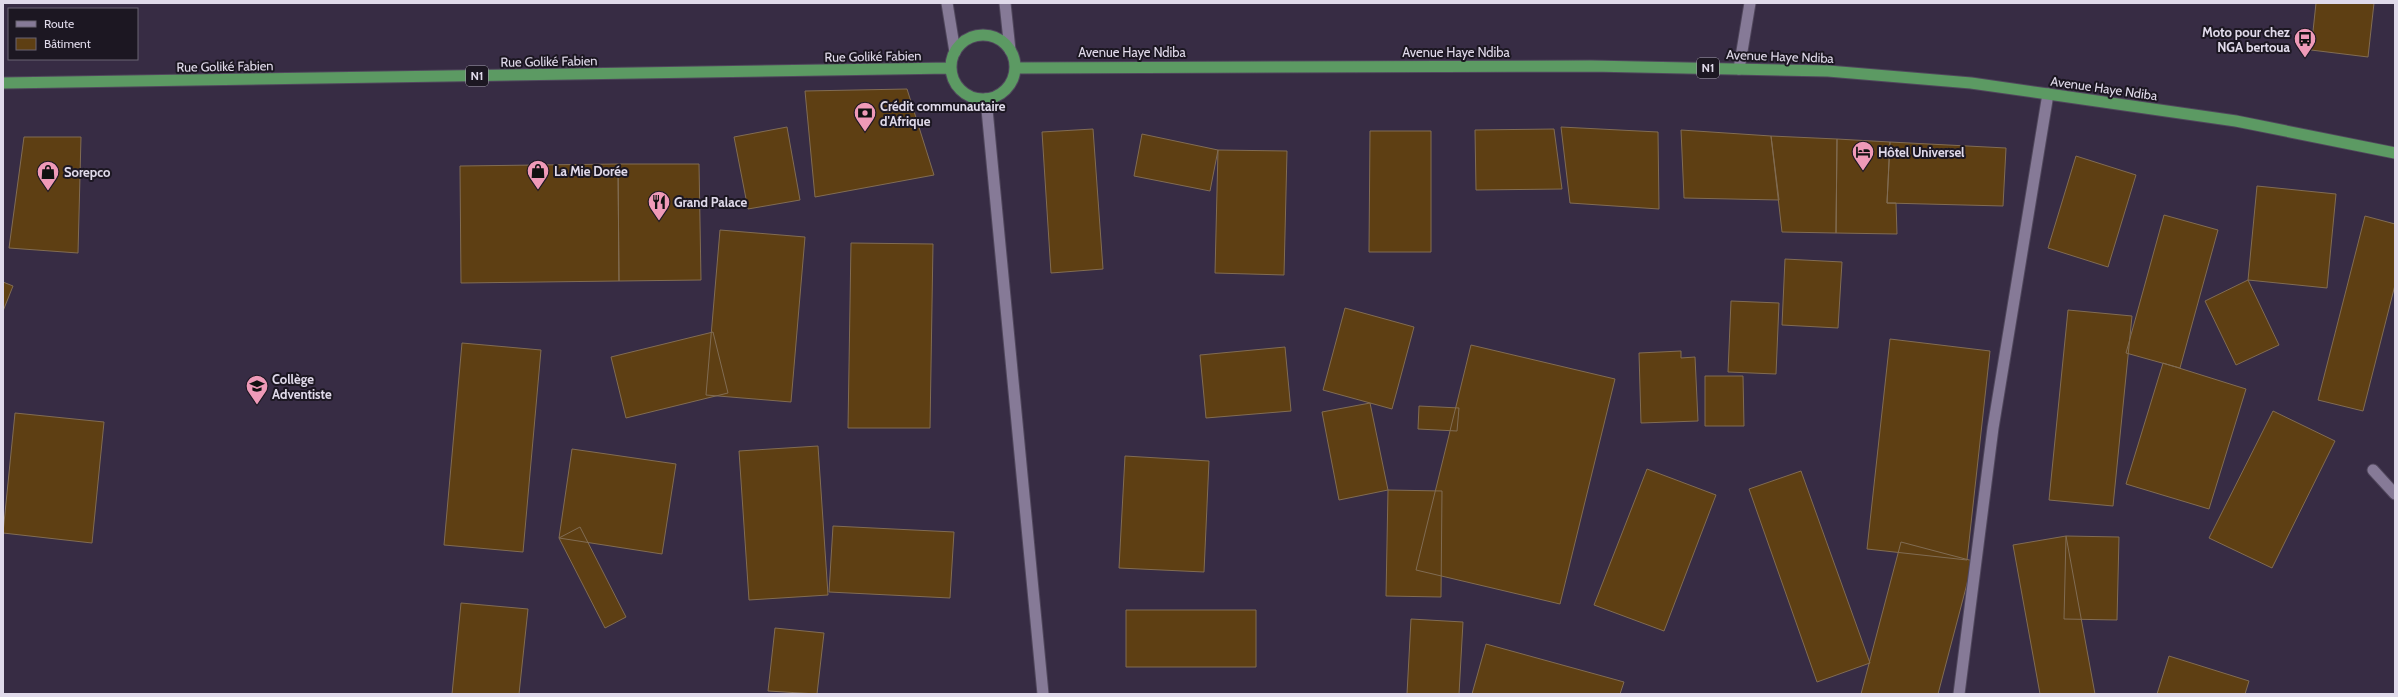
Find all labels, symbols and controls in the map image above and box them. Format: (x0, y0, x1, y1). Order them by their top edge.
legend (8, 8, 138, 60)
text: Route (44, 16, 74, 31)
place label: Moto pour chez NGA bertoua (2202, 24, 2291, 55)
bus stop icon: Moto pour chez NGA bertoua (2292, 26, 2318, 59)
text: Bâtiment (44, 36, 91, 51)
street label: Avenue Haye Ndiba (1078, 44, 1187, 60)
street label: Avenue Haye Ndiba (1402, 44, 1511, 60)
street label: Avenue Haye Ndiba (1726, 46, 1835, 66)
street label: Rue Goliké Fabien (824, 47, 922, 65)
street label: Rue Goliké Fabien (500, 52, 598, 70)
street label: Rue Goliké Fabien (176, 57, 274, 75)
road number: N1 (1697, 58, 1719, 78)
road number: N1 (466, 66, 488, 86)
street label: Avenue Haye Ndiba (2050, 73, 2159, 104)
place label: Crédit communautaire d'Afrique (880, 98, 1006, 129)
bank icon: Crédit communautaire d'Afrique (852, 100, 878, 133)
hotel icon: Hôtel Universel (1850, 139, 1876, 172)
place label: Hôtel Universel (1878, 144, 1965, 160)
shop icon: La Mie Dorée (525, 158, 551, 191)
shop icon: Sorepco (35, 159, 61, 192)
place label: La Mie Dorée (554, 163, 628, 179)
place label: Sorepco (64, 164, 111, 180)
restaurant icon: Grand Palace (646, 189, 672, 222)
place label: Grand Palace (674, 194, 748, 210)
place label: Collège Adventiste (272, 371, 332, 402)
school or university icon: Collège Adventiste (244, 373, 270, 406)

